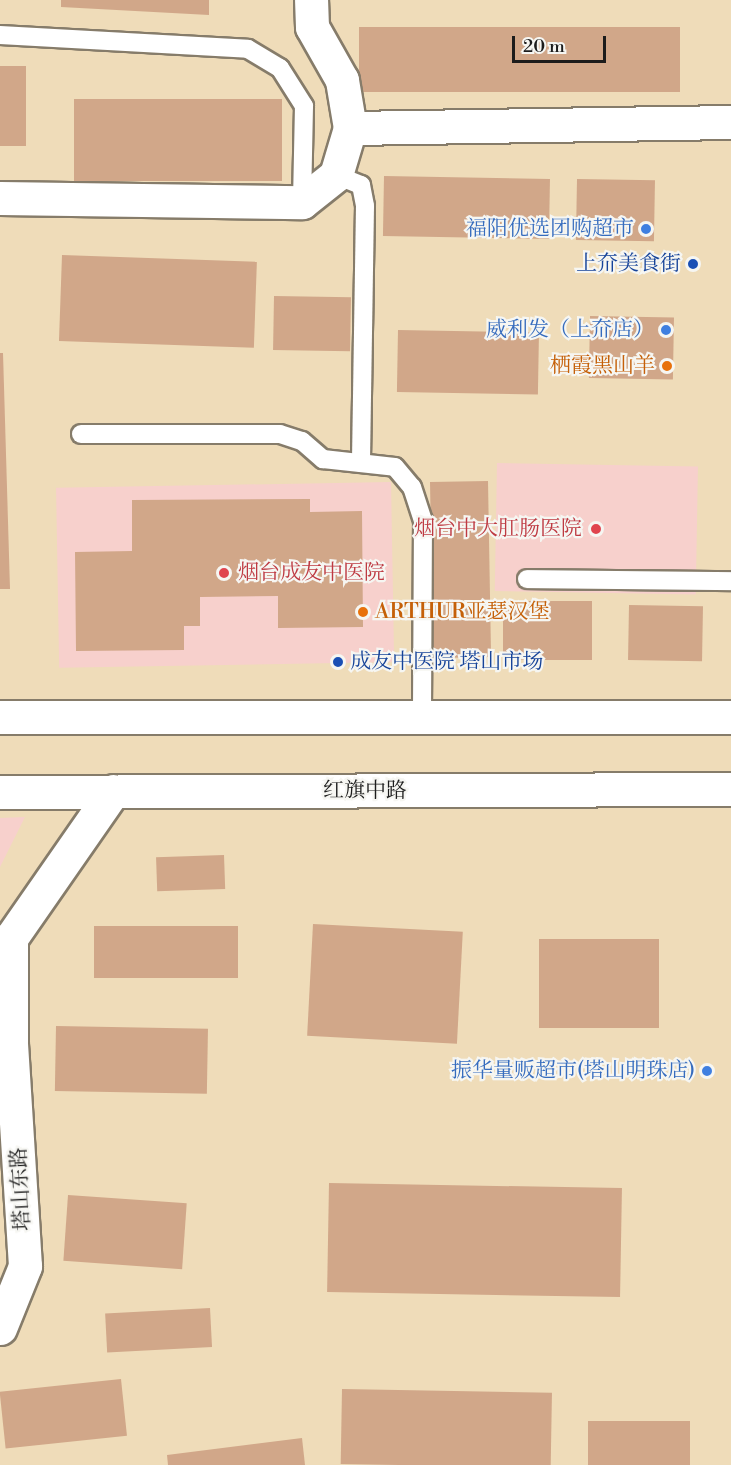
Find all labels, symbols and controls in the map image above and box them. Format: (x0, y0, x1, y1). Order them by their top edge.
scale bar (515, 24, 610, 62)
text: 20 m (523, 35, 565, 58)
place label: 福阳优选团购超市 (466, 216, 634, 242)
marker: 福阳优选团购超市 (639, 222, 653, 236)
place label: 上夼美食街 (576, 251, 681, 277)
marker: 上夼美食街 (686, 257, 700, 271)
place label: 威利发（上夼店） (486, 317, 654, 343)
marker: 威利发（上夼店） (659, 323, 673, 337)
place label: 栖霞黑山羊 (550, 353, 655, 379)
marker: 栖霞黑山羊 (660, 359, 674, 373)
place label: 烟台中大肛肠医院 (414, 516, 582, 542)
marker: 烟台中大肛肠医院 (587, 520, 605, 538)
place label: 烟台成友中医院 (238, 560, 385, 586)
marker: 烟台成友中医院 (215, 564, 233, 582)
place label: ARTHUR亚瑟汉堡 (375, 599, 550, 625)
marker: ARTHUR亚瑟汉堡 (356, 605, 370, 619)
place label: 成友中医院 塔山市场 (350, 649, 543, 675)
marker: 成友中医院 塔山市场 (331, 655, 345, 669)
street label: 红旗中路 (323, 778, 407, 804)
place label: 振华量贩超市(塔山明珠店) (451, 1058, 695, 1084)
marker: 振华量贩超市(塔山明珠店) (700, 1064, 714, 1078)
street label: 塔山东路 (6, 1146, 36, 1232)

